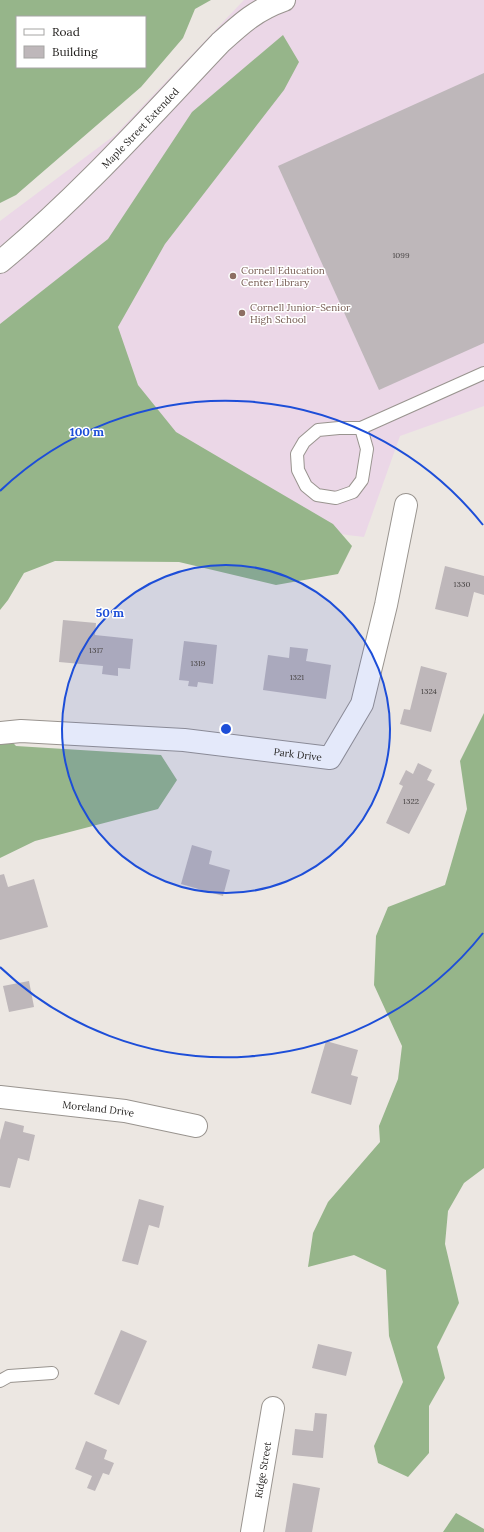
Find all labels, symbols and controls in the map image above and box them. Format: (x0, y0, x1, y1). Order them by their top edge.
legend (16, 16, 146, 68)
text: Road (52, 24, 80, 39)
text: Building (52, 44, 98, 59)
street label: Maple Street Extended (99, 85, 182, 171)
house number: 1099 (392, 250, 410, 260)
place label: Cornell Education Center Library (241, 264, 325, 289)
marker: Cornell Education Center Library (228, 271, 238, 281)
place label: Cornell Junior-Senior High School (250, 301, 351, 326)
marker: Cornell Junior-Senior High School (237, 308, 247, 318)
text: 100 m (70, 424, 104, 439)
house number: 1330 (454, 579, 470, 589)
text: 50 m (96, 605, 124, 620)
house number: 1317 (89, 645, 103, 655)
house number: 1319 (191, 658, 206, 668)
house number: 1321 (290, 672, 304, 682)
house number: 1324 (421, 686, 438, 696)
centre of rings (219, 722, 233, 736)
street label: Park Drive (273, 745, 323, 764)
house number: 1322 (403, 796, 419, 806)
street label: Moreland Drive (62, 1098, 136, 1120)
street label: Ridge Street (252, 1441, 274, 1499)

